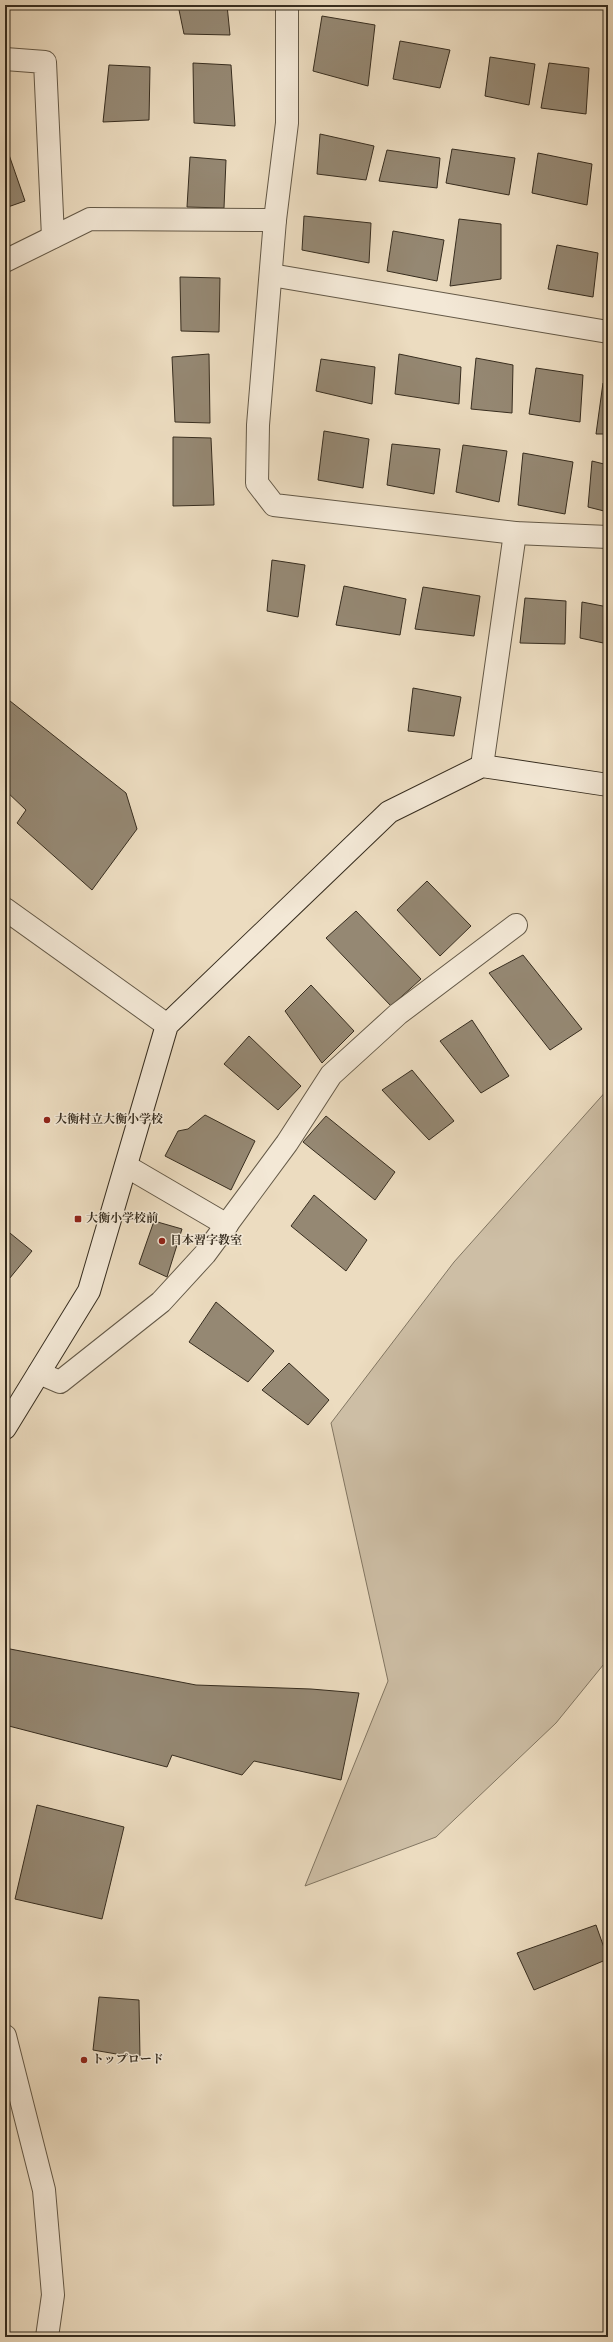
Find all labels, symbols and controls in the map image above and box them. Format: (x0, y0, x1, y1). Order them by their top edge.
place label: 大衡村立大衡小学校 (55, 1111, 163, 1129)
marker: 大衡村立大衡小学校 (42, 1115, 52, 1125)
place label: 大衡小学校前 (86, 1210, 158, 1228)
marker: 大衡小学校前 (73, 1214, 83, 1224)
place label: 日本習字教室 (170, 1232, 242, 1250)
marker: 日本習字教室 (157, 1236, 167, 1246)
place label: トップロード (92, 2051, 164, 2069)
marker: トップロード (79, 2055, 89, 2065)

